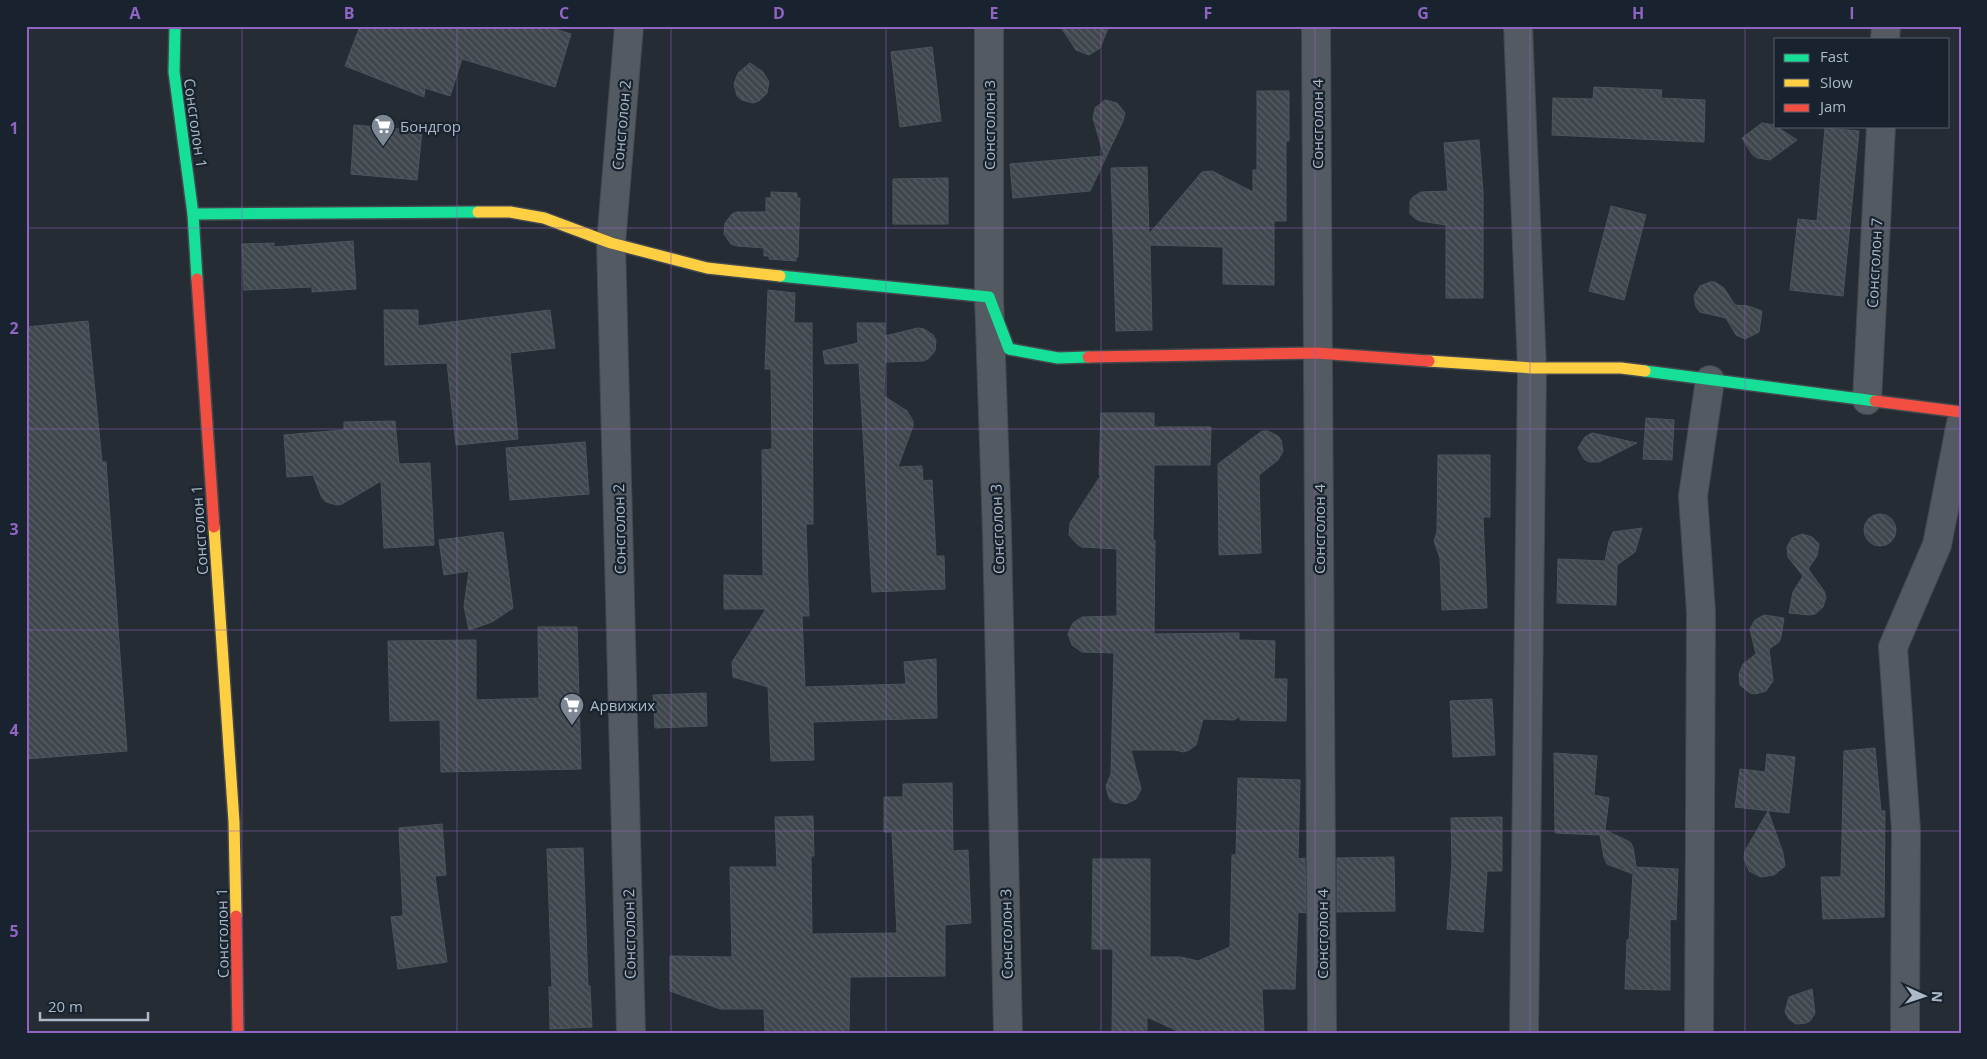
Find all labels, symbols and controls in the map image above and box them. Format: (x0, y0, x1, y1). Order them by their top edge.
text: A (129, 2, 141, 24)
text: B (344, 2, 354, 24)
text: C (559, 2, 569, 24)
text: D (773, 2, 785, 24)
text: E (990, 2, 999, 24)
text: F (1204, 2, 1212, 24)
text: G (1417, 2, 1429, 24)
text: H (1632, 2, 1644, 24)
text: I (1849, 2, 1855, 24)
legend (1774, 38, 1950, 128)
text: Fast (1820, 46, 1849, 66)
text: Slow (1820, 72, 1853, 92)
street label: Сонсголон 1 (180, 77, 212, 169)
street label: Сонсголон 4 (1307, 78, 1327, 169)
street label: Сонсголон 2 (607, 79, 635, 171)
street label: Сонсголон 3 (979, 80, 999, 170)
text: Jam (1818, 96, 1846, 116)
supermarket icon: Бондгор (370, 113, 396, 147)
place label: Бондгор (400, 116, 461, 136)
text: 1 (9, 117, 19, 139)
street label: Сонсголон 7 (1862, 217, 1886, 309)
text: 2 (9, 317, 19, 339)
street label: Сонсголон 4 (1309, 483, 1329, 574)
street label: Сонсголон 1 (186, 484, 212, 576)
street label: Сонсголон 2 (608, 484, 630, 574)
street label: Сонсголон 3 (985, 484, 1009, 574)
text: 3 (9, 518, 19, 540)
supermarket icon: Арвижих (559, 692, 585, 726)
place label: Арвижих (590, 695, 655, 715)
text: 4 (9, 719, 19, 741)
street label: Сонсголон 1 (211, 888, 233, 978)
street label: Сонсголон 4 (1312, 888, 1332, 979)
street label: Сонсголон 2 (618, 889, 640, 979)
street label: Сонсголон 3 (995, 889, 1017, 979)
text: 5 (9, 920, 19, 942)
north arrow (1900, 972, 1950, 1022)
scale bar (40, 989, 148, 1021)
text: N (1928, 991, 1947, 1003)
text: 20 m (48, 996, 83, 1016)

